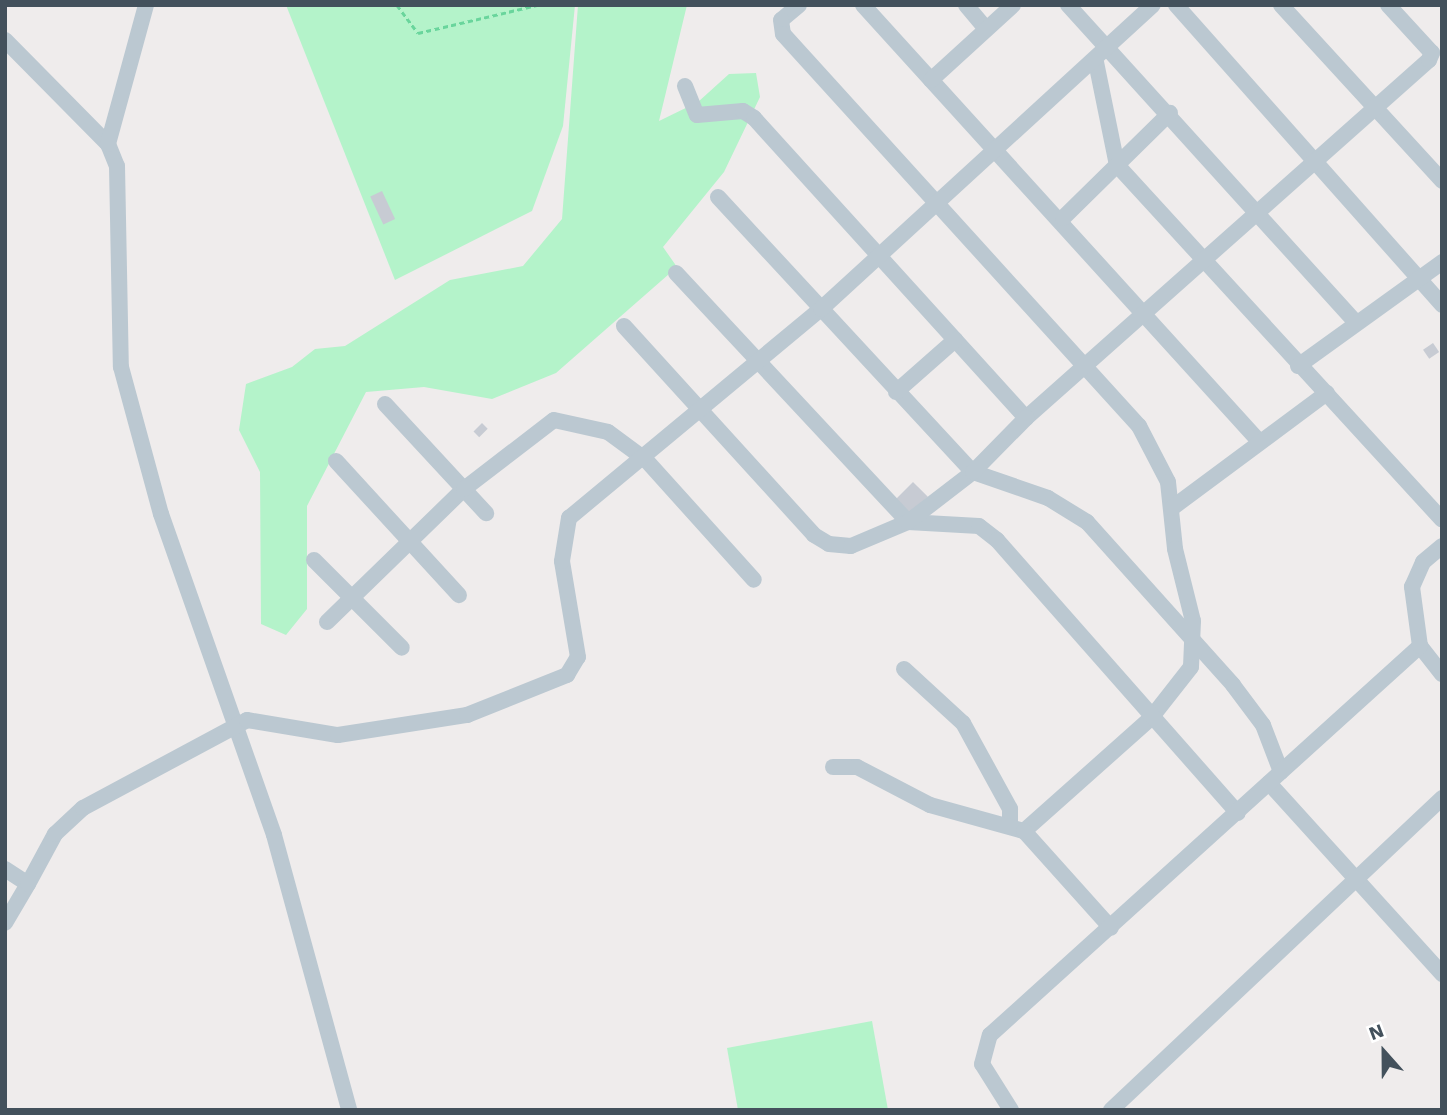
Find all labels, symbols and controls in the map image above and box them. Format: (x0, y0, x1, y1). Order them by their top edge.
north arrow (1349, 1017, 1419, 1087)
text: N (1366, 1019, 1387, 1045)

